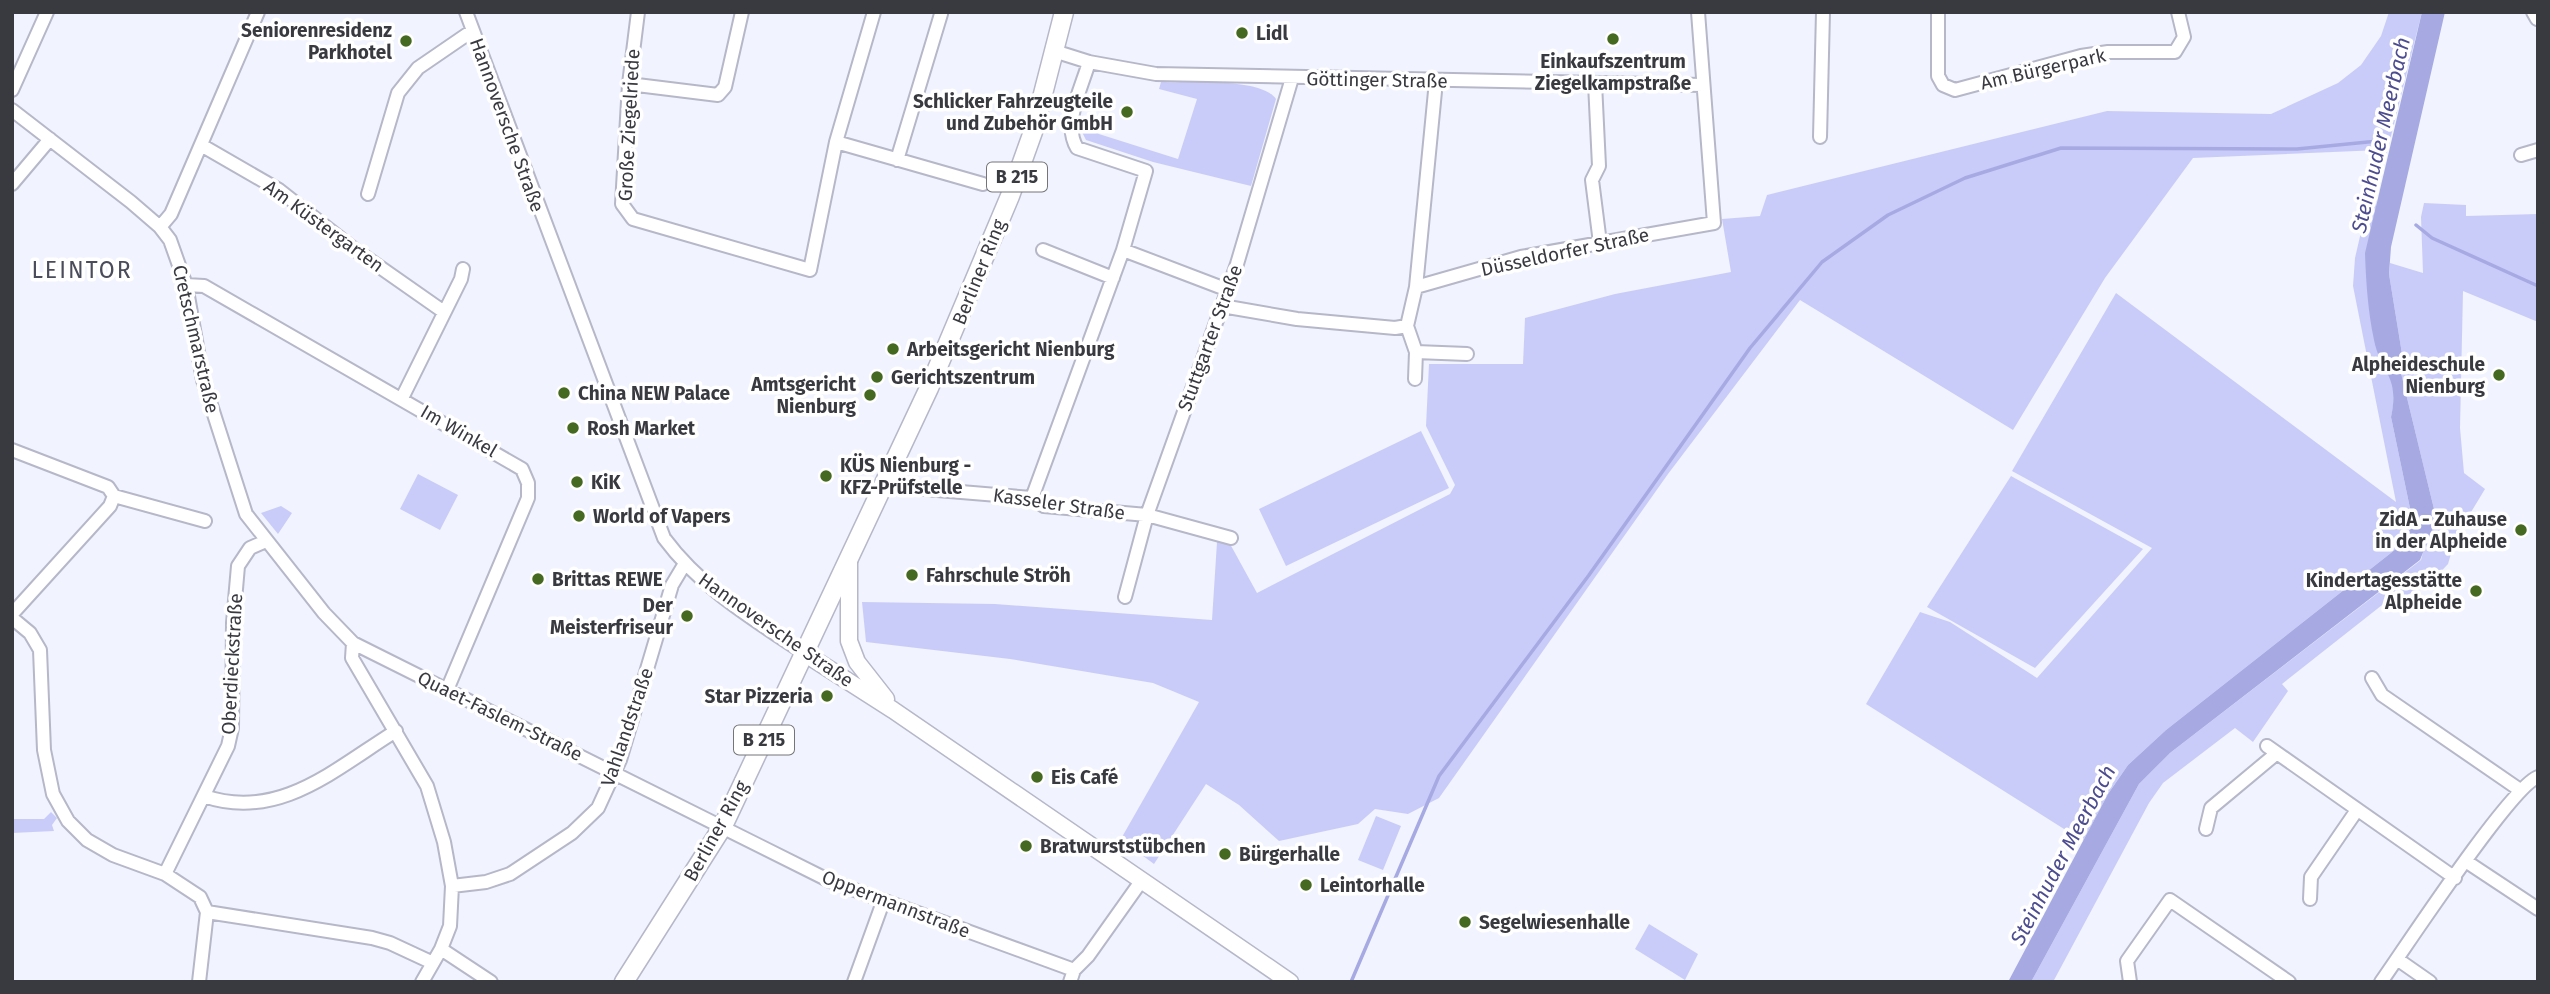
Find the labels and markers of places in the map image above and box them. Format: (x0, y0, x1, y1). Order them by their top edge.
place label: Seniorenresidenz Parkhotel (241, 19, 392, 64)
place label: Lidl (1256, 22, 1289, 45)
marker: Lidl (1234, 25, 1250, 41)
marker: Einkaufszentrum Ziegelkampstraße (1605, 31, 1621, 47)
marker: Seniorenresidenz Parkhotel (398, 33, 414, 49)
place label: Einkaufszentrum Ziegelkampstraße (1535, 50, 1691, 95)
place label: Schlicker Fahrzeugteile und Zubehör GmbH (913, 90, 1113, 135)
marker: Schlicker Fahrzeugteile und Zubehör GmbH (1119, 104, 1135, 120)
place label: Arbeitsgericht Nienburg (906, 338, 1115, 361)
marker: Arbeitsgericht Nienburg (885, 341, 901, 357)
place label: Alpheideschule Nienburg (2351, 353, 2486, 398)
place label: Gerichtszentrum (891, 366, 1035, 389)
marker: Alpheideschule Nienburg (2491, 367, 2507, 383)
marker: Gerichtszentrum (869, 369, 885, 385)
place label: Amtsgericht Nienburg (750, 373, 857, 418)
place label: China NEW Palace (578, 382, 730, 405)
marker: China NEW Palace (556, 385, 572, 401)
marker: Amtsgericht Nienburg (862, 387, 878, 403)
place label: Rosh Market (587, 417, 696, 440)
marker: Rosh Market (565, 420, 581, 436)
place label: KÜS Nienburg - KFZ-Prüfstelle (840, 453, 971, 499)
marker: KÜS Nienburg - KFZ-Prüfstelle (818, 468, 834, 484)
place label: KiK (591, 471, 621, 494)
marker: KiK (569, 474, 585, 490)
place label: World of Vapers (593, 505, 730, 528)
marker: World of Vapers (571, 508, 587, 524)
place label: ZidA - Zuhause in der Alpheide (2375, 508, 2507, 553)
marker: ZidA - Zuhause in der Alpheide (2513, 522, 2529, 538)
place label: Fahrschule Ströh (926, 564, 1071, 587)
marker: Fahrschule Ströh (904, 567, 920, 583)
place label: Brittas REWE (552, 568, 663, 591)
place label: Kindertagesstätte Alpheide (2306, 569, 2462, 614)
marker: Brittas REWE (530, 571, 546, 587)
marker: Kindertagesstätte Alpheide (2468, 583, 2484, 599)
place label: Der Meisterfriseur (550, 594, 673, 639)
marker: Der Meisterfriseur (679, 608, 695, 624)
place label: Star Pizzeria (705, 685, 813, 708)
marker: Star Pizzeria (819, 688, 835, 704)
place label: Eis Café (1051, 766, 1118, 789)
marker: Eis Café (1029, 769, 1045, 785)
place label: Bratwurststübchen (1040, 835, 1206, 858)
marker: Bratwurststübchen (1018, 838, 1034, 854)
place label: Bürgerhalle (1239, 843, 1340, 866)
marker: Bürgerhalle (1217, 846, 1233, 862)
place label: Leintorhalle (1320, 874, 1425, 897)
marker: Leintorhalle (1298, 877, 1314, 893)
place label: Segelwiesenhalle (1479, 911, 1630, 934)
marker: Segelwiesenhalle (1457, 914, 1473, 930)

